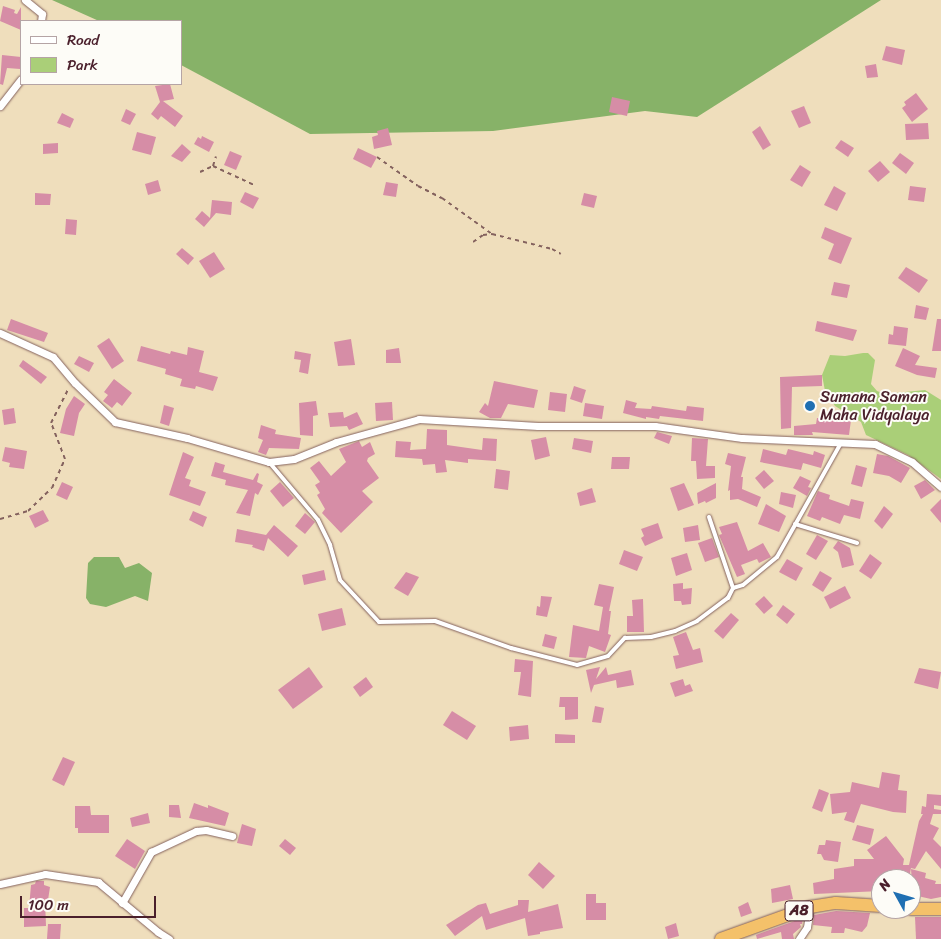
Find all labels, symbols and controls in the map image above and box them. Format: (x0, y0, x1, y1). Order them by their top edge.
legend (20, 20, 182, 85)
text: Road (67, 27, 99, 53)
text: Park (67, 52, 98, 78)
place label: Sumana Saman Maha Vidyalaya (820, 387, 929, 425)
marker: Sumana Saman Maha Vidyalaya (804, 400, 816, 412)
north arrow (871, 869, 921, 919)
text: N (872, 873, 897, 897)
scale bar (22, 886, 159, 918)
text: 100 m (28, 892, 69, 918)
road number: A8 (784, 898, 814, 924)

